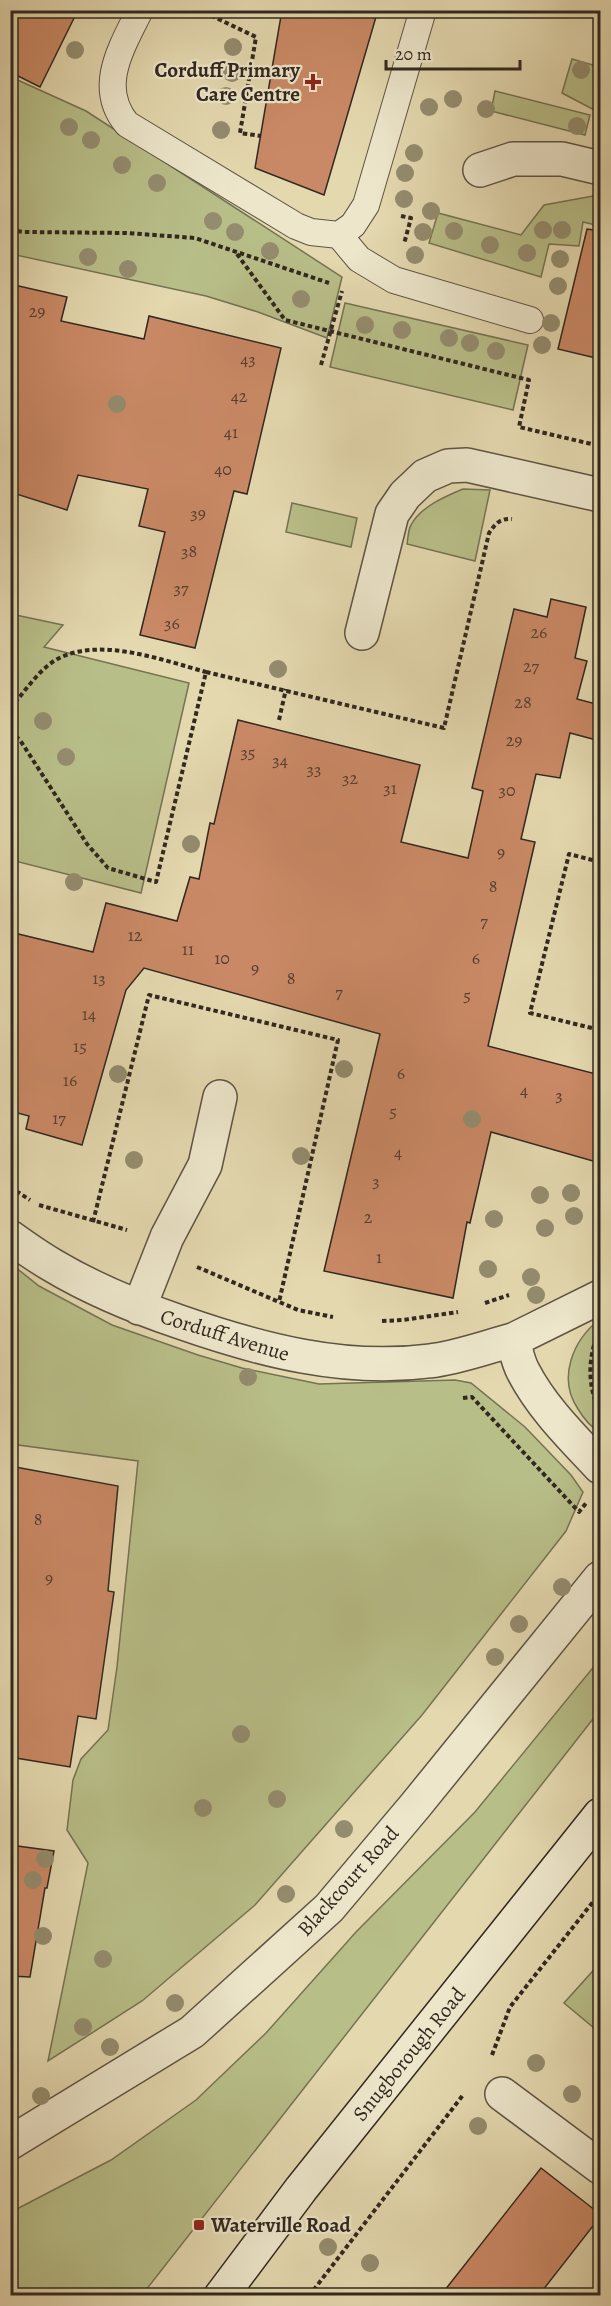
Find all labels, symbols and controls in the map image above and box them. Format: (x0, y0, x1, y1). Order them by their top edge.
scale bar (386, 33, 520, 71)
text: 20 m (395, 42, 432, 66)
place label: Corduff Primary Care Centre (155, 56, 301, 108)
marker: Corduff Primary Care Centre (304, 73, 322, 91)
house number: 29 (29, 299, 45, 323)
house number: 43 (240, 347, 256, 371)
house number: 42 (231, 384, 248, 408)
house number: 41 (224, 420, 238, 444)
house number: 40 (214, 457, 232, 481)
house number: 39 (190, 501, 206, 525)
house number: 38 (181, 539, 197, 563)
house number: 37 (173, 576, 189, 600)
house number: 36 (164, 611, 180, 635)
house number: 26 (531, 620, 547, 644)
house number: 27 (523, 654, 539, 678)
house number: 28 (514, 690, 532, 714)
house number: 29 (506, 728, 522, 752)
house number: 35 (240, 740, 256, 764)
house number: 34 (272, 748, 288, 772)
house number: 33 (307, 757, 321, 781)
house number: 32 (342, 766, 358, 790)
house number: 31 (383, 776, 397, 800)
house number: 30 (498, 778, 516, 802)
house number: 9 (497, 840, 505, 864)
house number: 8 (489, 874, 497, 898)
house number: 7 (480, 909, 488, 933)
house number: 12 (128, 923, 143, 947)
house number: 11 (182, 937, 194, 961)
house number: 10 (214, 946, 230, 970)
house number: 6 (472, 946, 480, 970)
house number: 9 (251, 956, 259, 980)
house number: 13 (92, 966, 106, 990)
house number: 8 (287, 966, 295, 990)
house number: 7 (335, 980, 343, 1004)
house number: 5 (463, 983, 471, 1007)
house number: 14 (82, 1002, 96, 1026)
house number: 15 (73, 1034, 87, 1058)
house number: 6 (397, 1061, 405, 1085)
house number: 16 (63, 1068, 77, 1092)
house number: 4 (520, 1078, 528, 1102)
house number: 3 (555, 1083, 563, 1107)
house number: 5 (389, 1099, 397, 1123)
house number: 17 (52, 1106, 66, 1130)
house number: 4 (394, 1140, 402, 1164)
house number: 3 (372, 1169, 380, 1193)
house number: 2 (364, 1205, 373, 1229)
house number: 1 (376, 1245, 382, 1269)
street label: Corduff Avenue (157, 1302, 293, 1368)
house number: 8 (34, 1507, 42, 1531)
house number: 9 (45, 1566, 53, 1590)
street label: Blackcourt Road (291, 1819, 406, 1942)
street label: Snugborough Road (346, 1981, 472, 2127)
place label: Waterville Road (210, 2211, 352, 2239)
marker: Waterville Road (192, 2218, 206, 2232)

